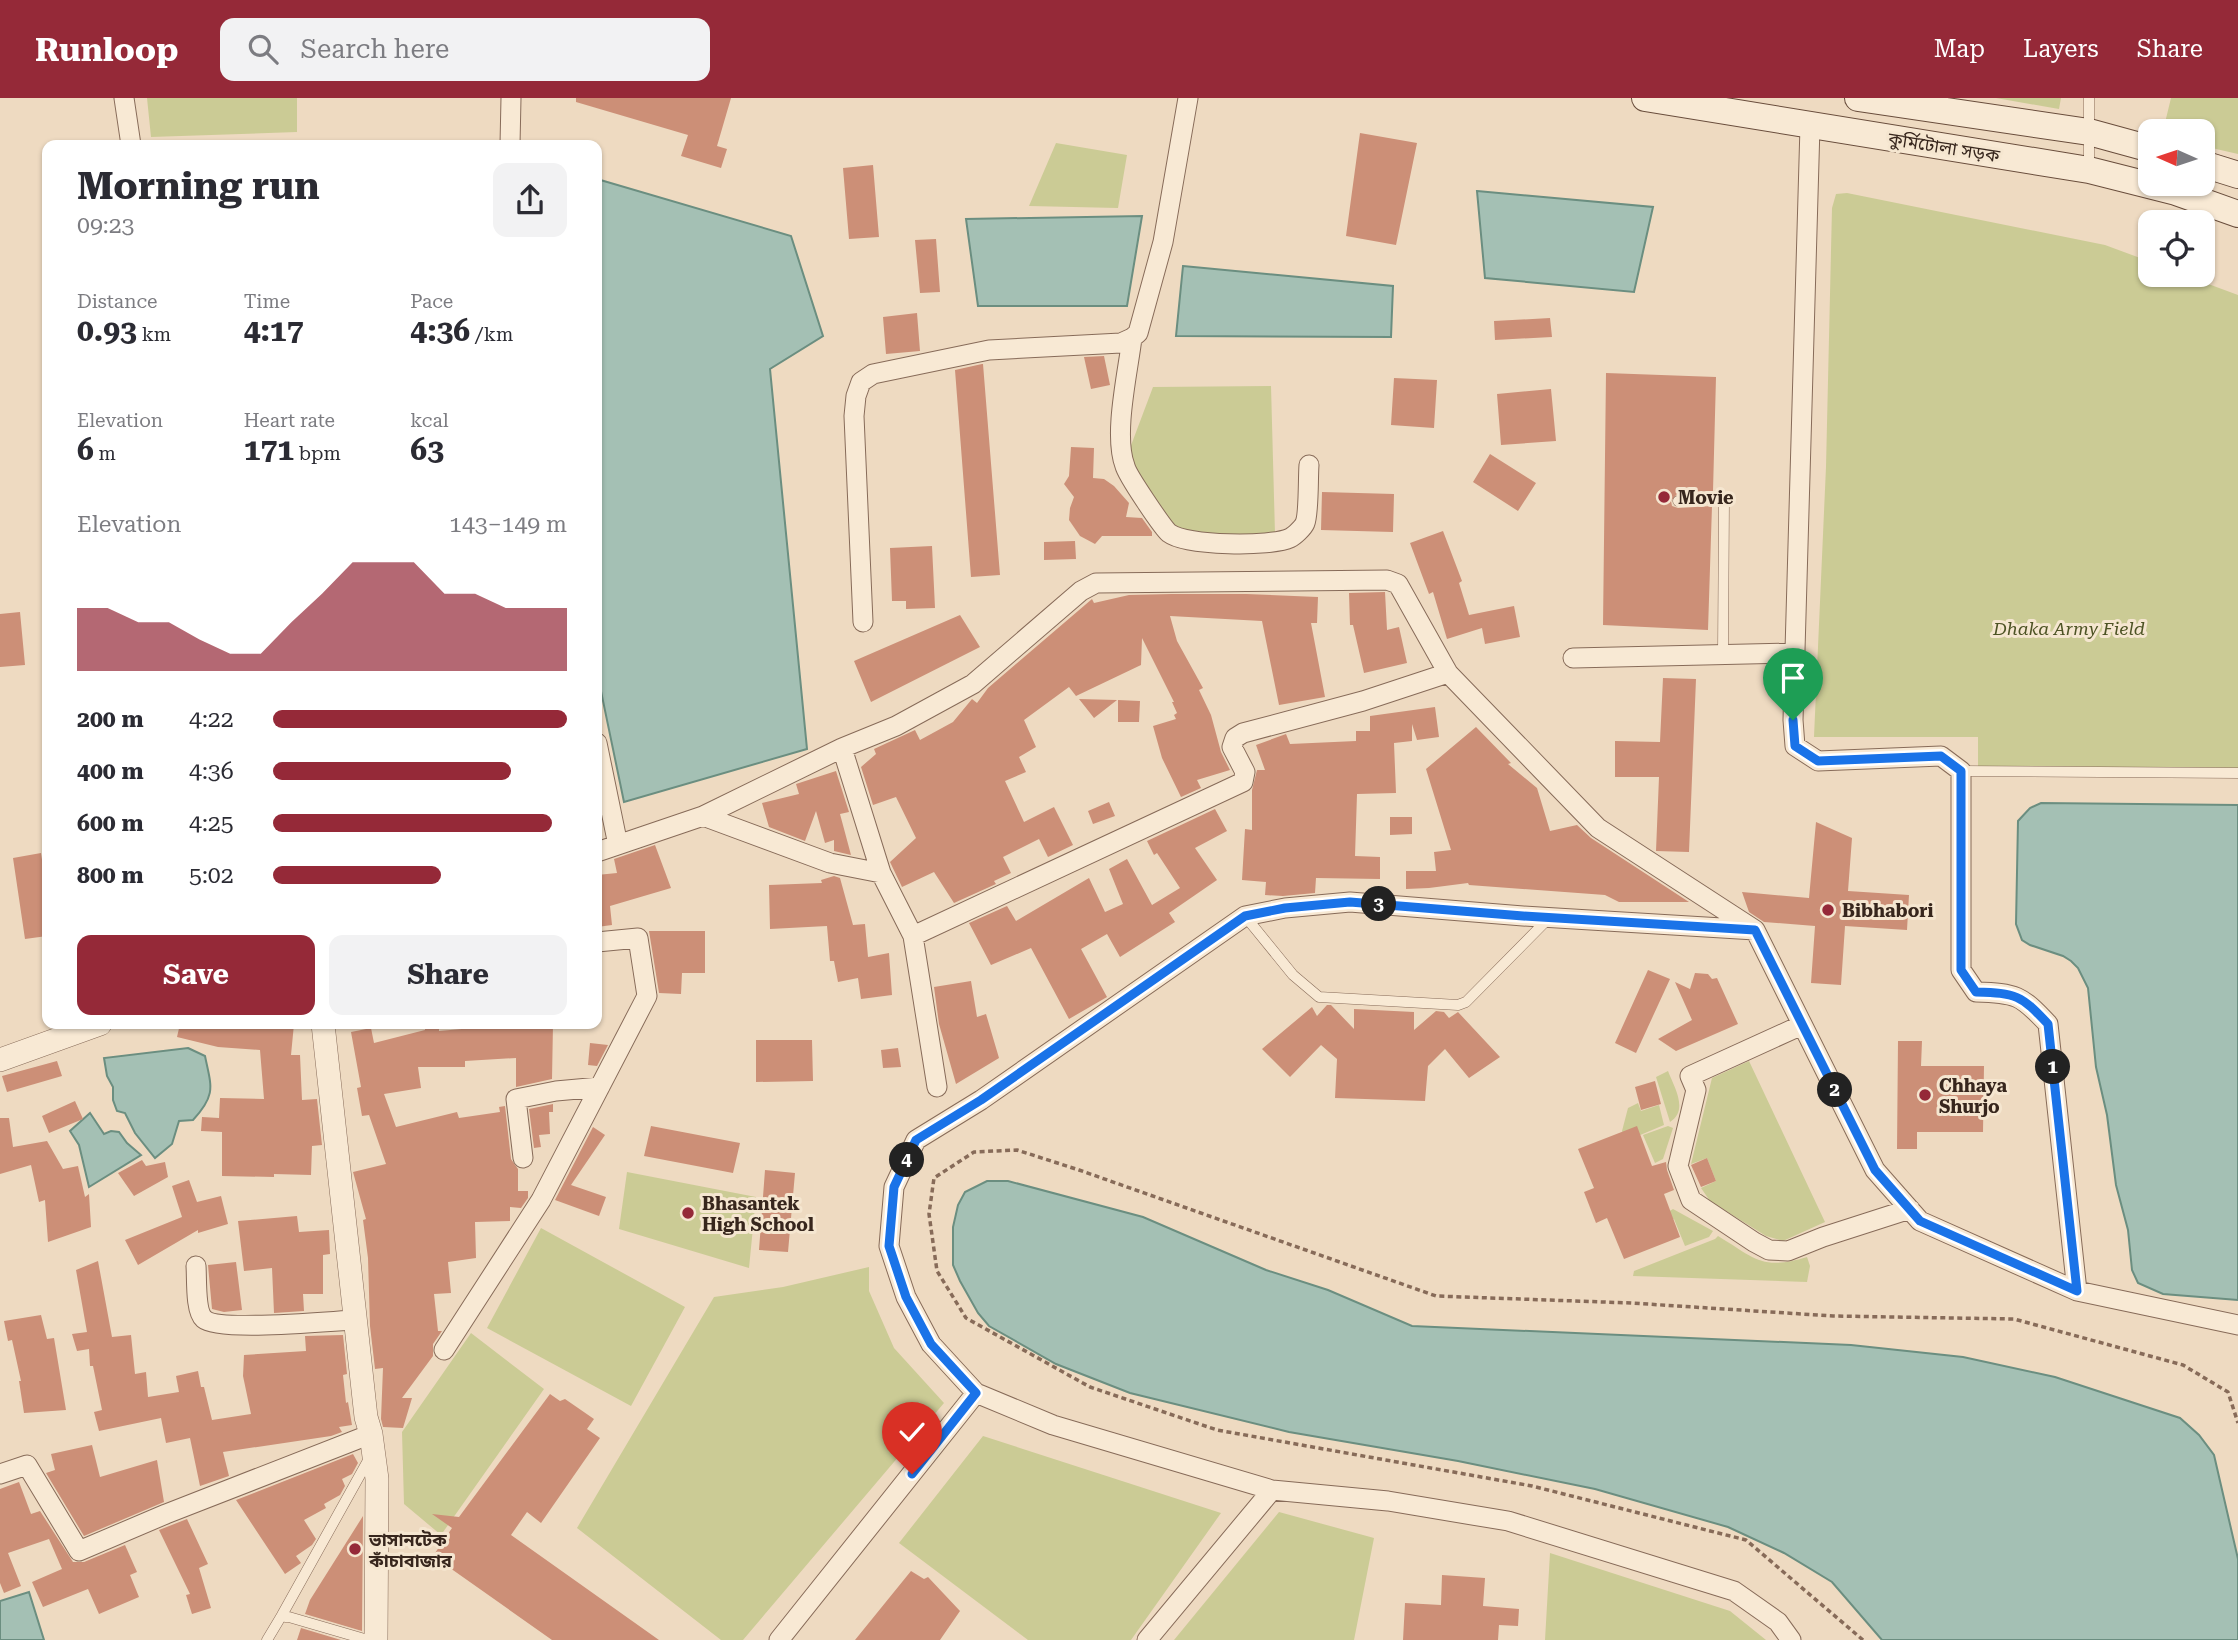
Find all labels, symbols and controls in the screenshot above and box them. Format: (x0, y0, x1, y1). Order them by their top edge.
search box (220, 18, 710, 81)
text: Runloop (35, 30, 178, 69)
icon: search (244, 30, 282, 68)
text: Search here (300, 34, 449, 64)
text: Map (1934, 35, 1985, 63)
text: Layers (2023, 35, 2099, 63)
text: Share (2137, 35, 2203, 63)
north arrow (2138, 119, 2216, 196)
map controls (2138, 119, 2215, 287)
street label: কুর্মিটোলা সড়ক (1886, 128, 2002, 167)
button: share (493, 163, 567, 237)
text: Morning run (77, 164, 320, 208)
button: locate (2138, 210, 2215, 287)
text: 09:23 (77, 212, 134, 239)
text: Distance (77, 290, 157, 313)
text: Time (244, 290, 290, 313)
text: Pace (410, 290, 453, 313)
text: 0.93 (77, 313, 137, 348)
text: 4:17 (244, 313, 303, 348)
text: 4:36 (410, 313, 470, 348)
text: km (137, 323, 171, 346)
text: /km (470, 323, 513, 346)
text: Elevation (77, 409, 163, 432)
text: Heart rate (244, 409, 335, 432)
text: kcal (410, 409, 449, 432)
text: 6 (77, 432, 94, 467)
text: 171 (244, 432, 294, 467)
text: 63 (410, 432, 444, 467)
text: m (94, 442, 116, 465)
text: bpm (294, 442, 341, 465)
place label: Movie (1678, 487, 1734, 508)
marker: Movie (1656, 489, 1672, 505)
text: Elevation (77, 511, 181, 538)
text: 143–149 m (449, 511, 567, 538)
park label: Dhaka Army Field (1992, 618, 2145, 639)
pin (1763, 648, 1823, 720)
icon: arrive (1774, 659, 1812, 697)
text: 200 m (77, 706, 144, 733)
text: 4:22 (189, 706, 234, 733)
text: 400 m (77, 758, 144, 785)
text: 4:36 (189, 758, 234, 785)
text: 600 m (77, 810, 144, 837)
text: 4:25 (189, 810, 234, 837)
text: 800 m (77, 862, 144, 889)
text: 5:02 (189, 862, 234, 889)
pin: 3 (1362, 886, 1396, 922)
text: 3 (1373, 892, 1384, 915)
place label: Bibhabori (1842, 900, 1933, 921)
marker: Bibhabori (1820, 902, 1836, 918)
button: Save (77, 935, 315, 1015)
button: Share (329, 935, 567, 1015)
pin: 1 (2036, 1049, 2070, 1084)
text: 1 (2047, 1055, 2058, 1078)
pin: 2 (1818, 1072, 1853, 1108)
place label: Chhaya Shurjo (1939, 1075, 2007, 1117)
text: 2 (1829, 1078, 1840, 1101)
marker: Chhaya Shurjo (1917, 1087, 1933, 1103)
pin: 4 (890, 1142, 925, 1178)
text: 4 (901, 1148, 912, 1171)
place label: Bhasantek High School (702, 1193, 814, 1235)
marker: Bhasantek High School (680, 1205, 696, 1221)
pin (882, 1402, 942, 1474)
icon: check (893, 1413, 931, 1451)
place label: ভাসানটেক কাঁচাবাজার (368, 1529, 453, 1571)
marker: ভাসানটেক কাঁচাবাজার (347, 1541, 363, 1557)

